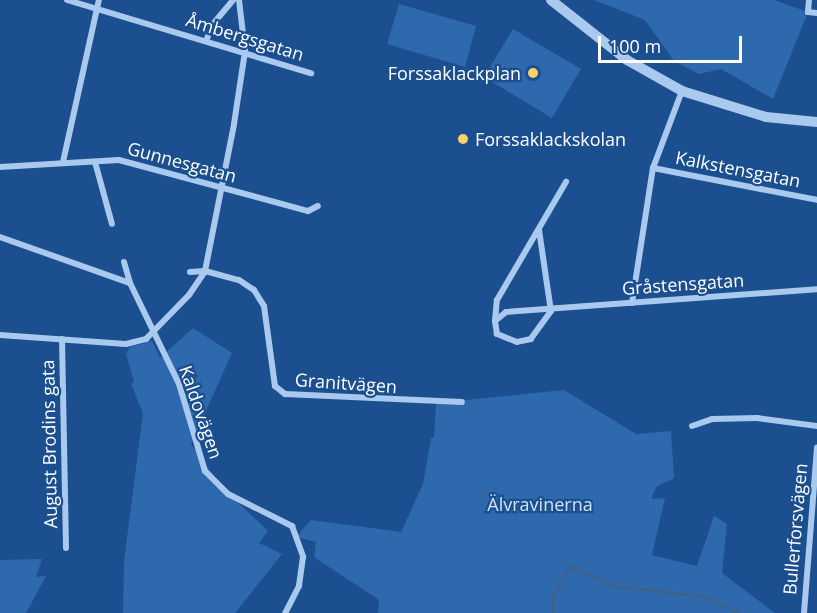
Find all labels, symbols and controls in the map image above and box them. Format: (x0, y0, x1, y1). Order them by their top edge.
street label: Åmbergsgatan (183, 9, 307, 65)
scale bar (601, 24, 745, 62)
text: 100 m (609, 34, 661, 58)
place label: Forssaklackplan (388, 62, 521, 84)
marker: Forssaklackplan (526, 66, 540, 80)
place label: Forssaklackskolan (475, 128, 626, 150)
marker: Forssaklackskolan (456, 132, 470, 146)
street label: Gunnesgatan (125, 137, 239, 187)
street label: Kalkstensgatan (674, 146, 802, 192)
street label: Gråstensgatan (621, 269, 745, 299)
street label: August Brodins gata (37, 359, 61, 529)
street label: Kaldovägen (175, 362, 227, 462)
street label: Granitvägen (294, 369, 398, 397)
street label: Bullerforsvägen (778, 462, 812, 596)
park label: Älvravinerna (487, 493, 593, 515)

